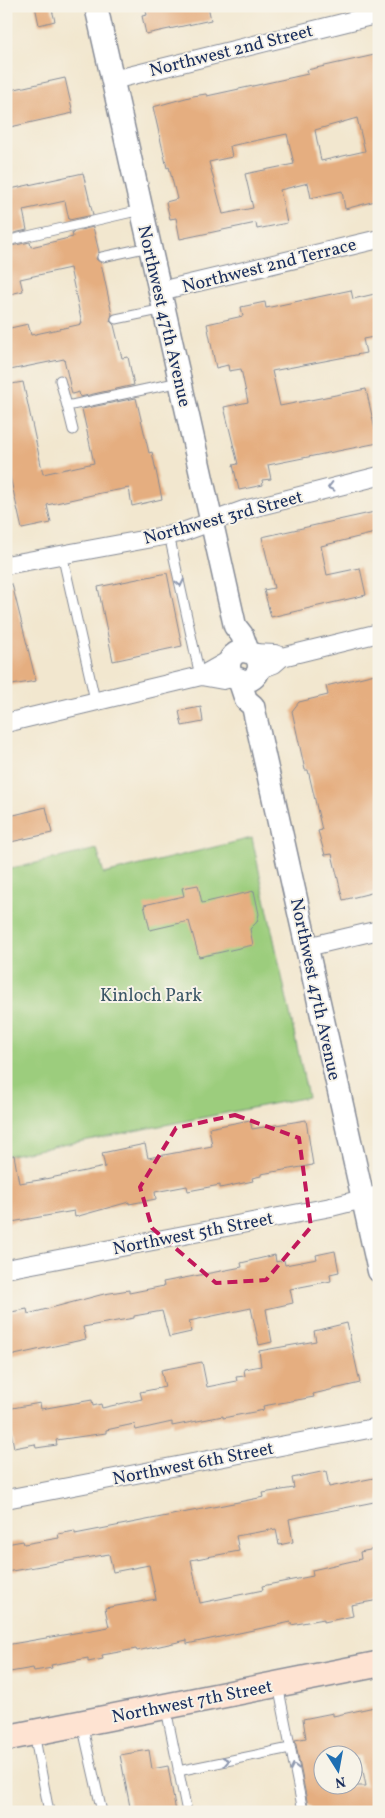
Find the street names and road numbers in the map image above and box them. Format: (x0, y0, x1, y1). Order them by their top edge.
street label: Northwest 2nd Street (147, 19, 316, 84)
street label: Northwest 47th Avenue (130, 223, 197, 410)
street label: Northwest 2nd Terrace (180, 233, 359, 300)
street label: Northwest 3rd Street (141, 485, 306, 552)
street label: Northwest 47th Avenue (283, 896, 346, 1083)
street label: Northwest 5th Street (111, 1207, 276, 1262)
street label: Northwest 6th Street (111, 1437, 276, 1492)
street label: Northwest 7th Street (110, 1675, 275, 1730)

